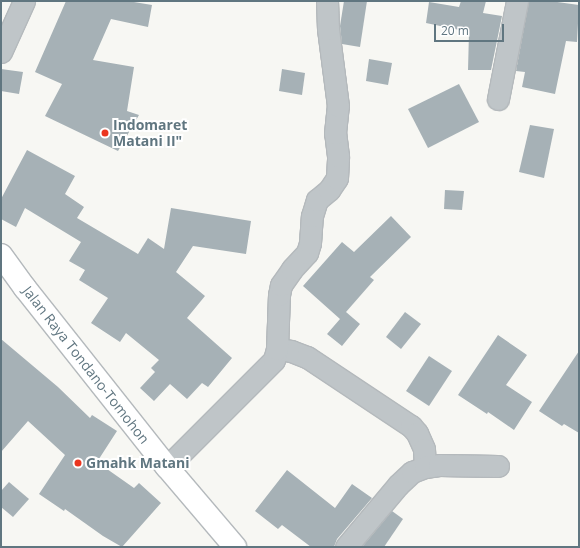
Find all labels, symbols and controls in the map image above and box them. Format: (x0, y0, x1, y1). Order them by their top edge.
scale bar (436, 16, 506, 42)
text: 20 m (441, 22, 469, 39)
place label: Indomaret Matani II" (113, 117, 187, 150)
marker: Indomaret Matani II" (100, 128, 110, 138)
street label: Jalan Raya Tondano-Tomohon (19, 283, 153, 447)
place label: Gmahk Matani (86, 455, 190, 471)
marker: Gmahk Matani (73, 458, 83, 468)

